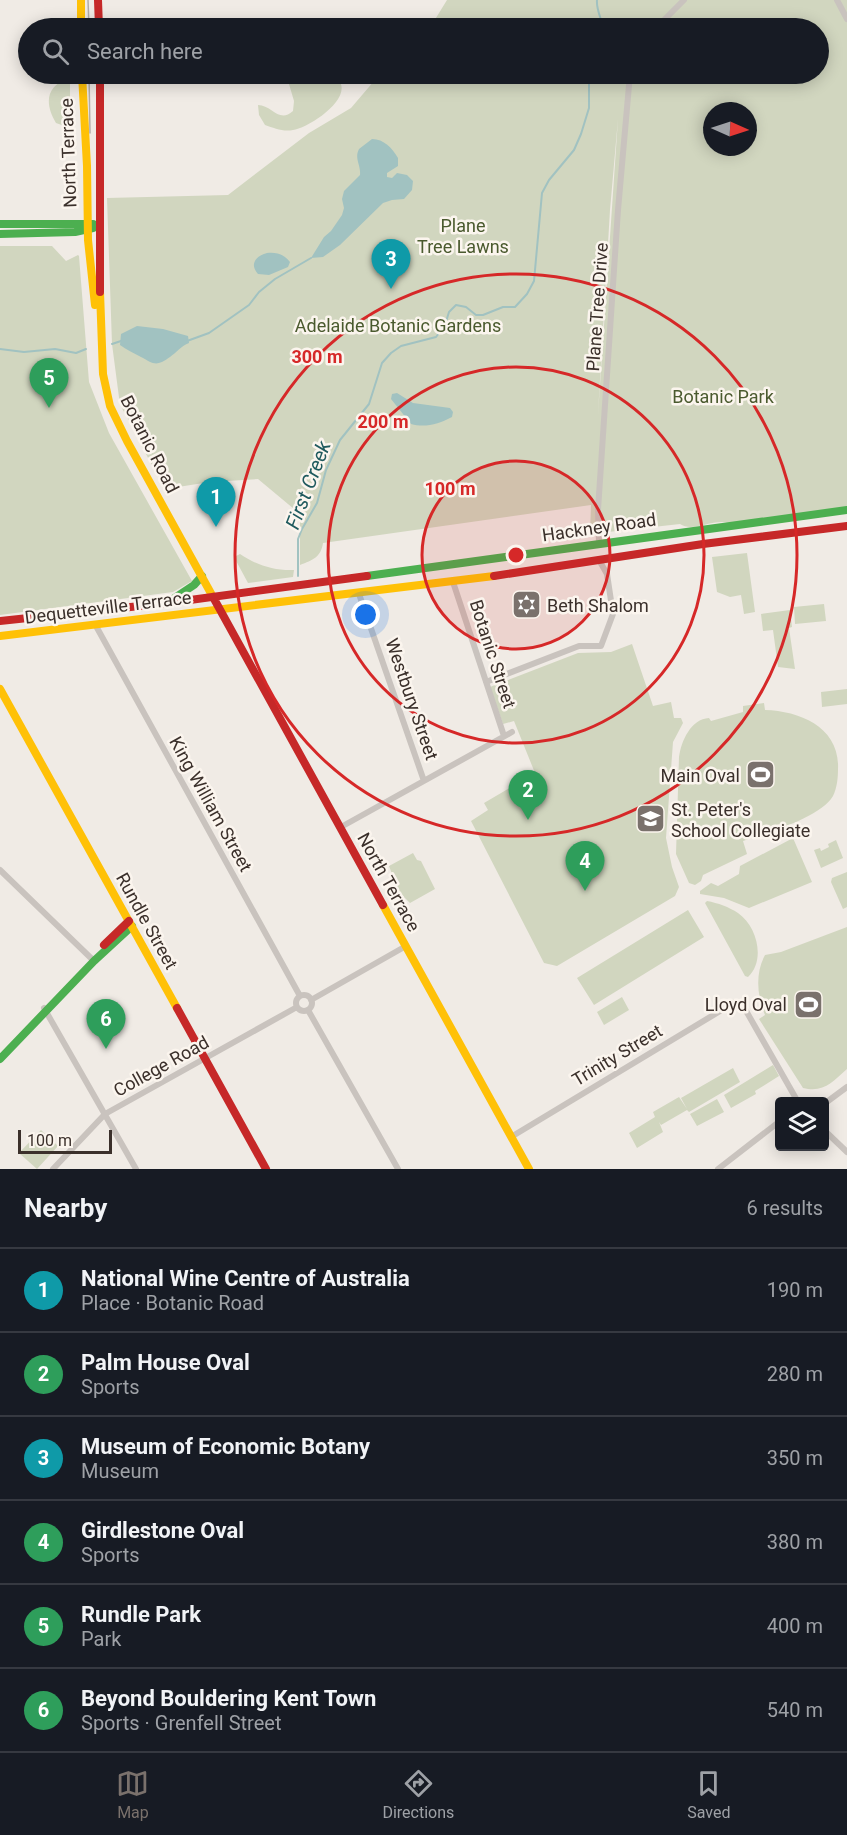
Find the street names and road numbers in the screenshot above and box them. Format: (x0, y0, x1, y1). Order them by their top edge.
street label: North Terrace (56, 98, 80, 208)
street label: Plane Tree Drive (582, 242, 612, 372)
street label: Botanic Road (116, 392, 184, 496)
street label: Hackney Road (541, 509, 657, 545)
street label: Dequetteville Terrace (23, 586, 193, 628)
street label: Botanic Street (466, 597, 520, 711)
street label: Westbury Street (381, 635, 443, 763)
street label: King William Street (165, 733, 257, 875)
street label: North Terrace (353, 829, 425, 935)
street label: Rundle Street (112, 869, 182, 973)
street label: Trinity Street (568, 1020, 666, 1090)
street label: College Road (110, 1031, 212, 1101)

